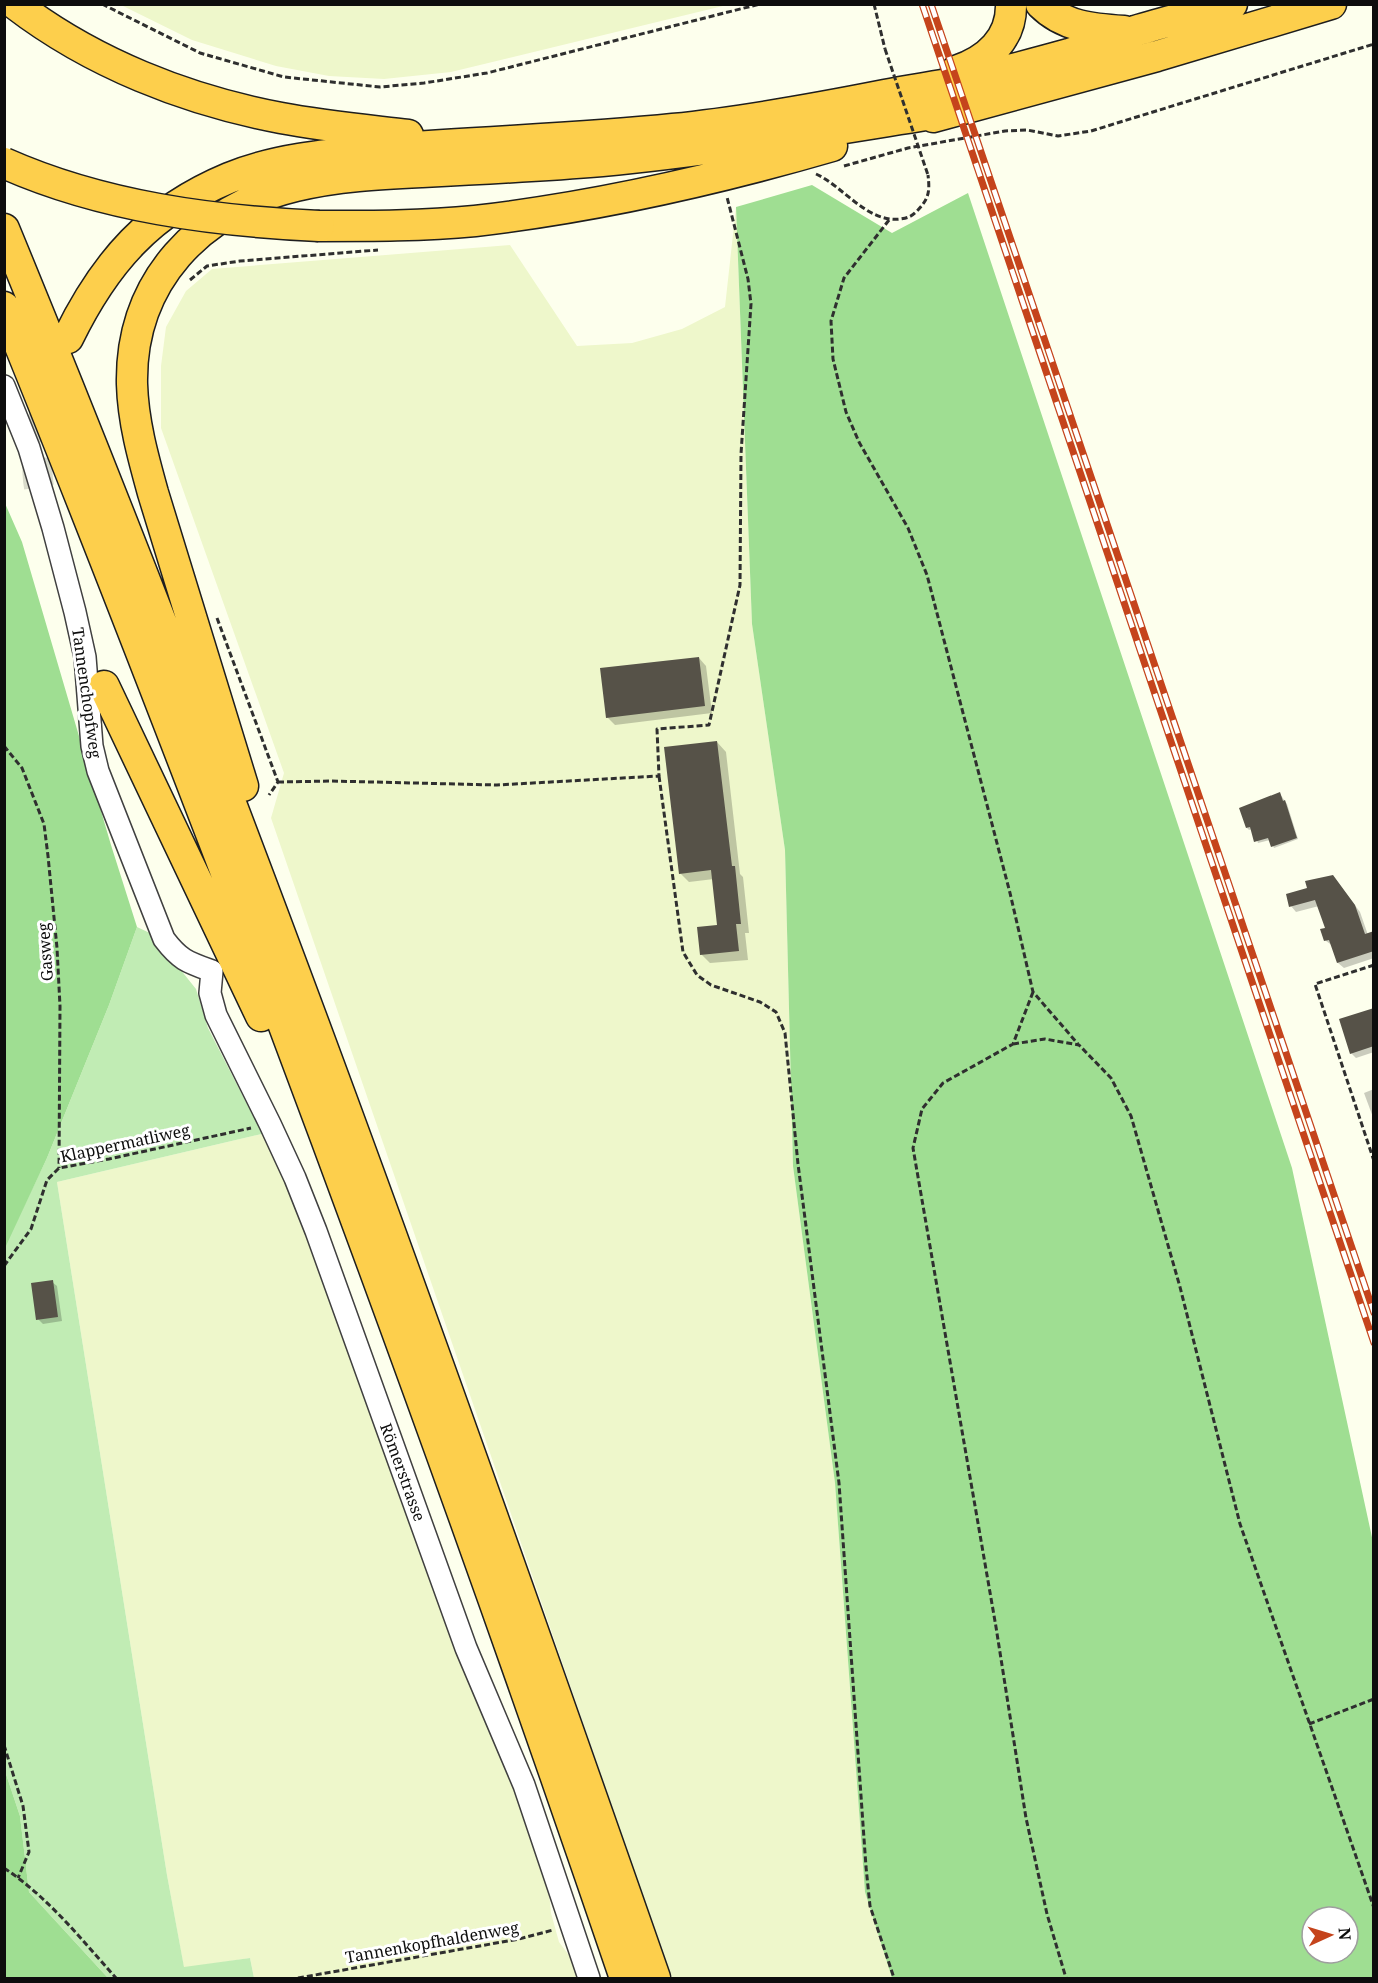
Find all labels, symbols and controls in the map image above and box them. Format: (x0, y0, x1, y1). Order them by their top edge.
street label: Tannenchopfweg (67, 626, 107, 760)
street label: Gasweg (32, 922, 58, 982)
street label: Klappermatliweg (58, 1118, 192, 1167)
street label: Römerstrasse (375, 1420, 431, 1524)
north arrow (1300, 1905, 1360, 1965)
street label: Tannenkopfhaldenweg (344, 1916, 521, 1968)
text: N (1334, 1927, 1356, 1941)

